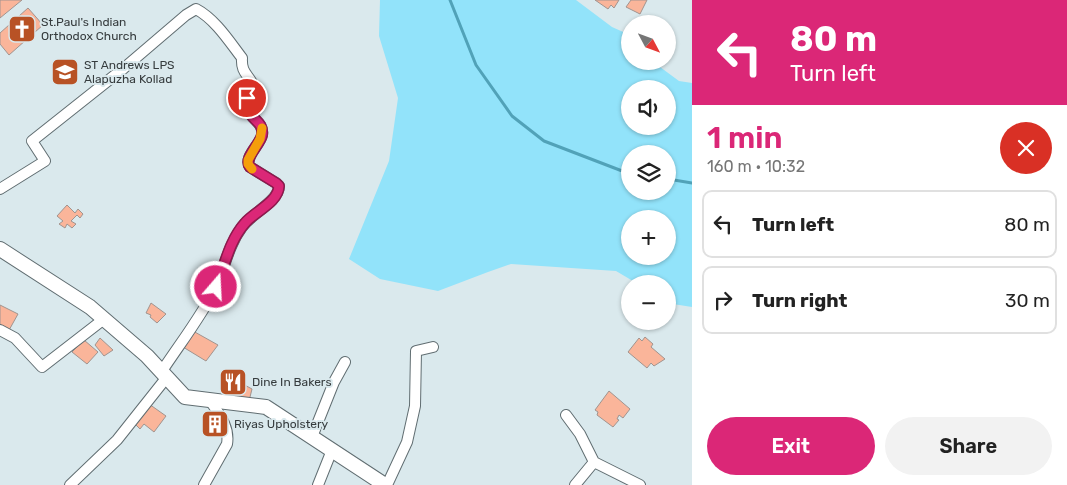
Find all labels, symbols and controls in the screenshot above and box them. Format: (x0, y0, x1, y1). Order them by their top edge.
church icon: St.Paul's Indian Orthodox Church (7, 14, 37, 44)
place label: St.Paul's Indian Orthodox Church (41, 15, 137, 43)
north arrow (621, 15, 676, 70)
map controls (621, 15, 676, 330)
text: 80 m (790, 18, 877, 60)
icon: left (707, 20, 772, 85)
school or university icon: ST Andrews LPS Alapuzha Kollad (50, 57, 80, 87)
place label: ST Andrews LPS Alapuzha Kollad (84, 58, 175, 86)
text: Turn left (790, 60, 876, 87)
pin (226, 77, 268, 119)
button: sound (621, 80, 676, 135)
icon: arrive (233, 84, 261, 112)
text: 1 min (707, 120, 782, 156)
button: close (1000, 122, 1052, 174)
button: layers (621, 145, 676, 200)
text: 160 m · 10:32 (707, 157, 805, 176)
button: + (621, 210, 676, 265)
icon: left (709, 210, 737, 238)
text: Turn left (752, 213, 834, 236)
text: 80 m (1004, 213, 1050, 236)
position arrow (189, 260, 241, 312)
button: − (621, 275, 676, 330)
icon: right (709, 286, 737, 314)
text: Turn right (752, 289, 847, 312)
text: 30 m (1005, 289, 1050, 312)
restaurant icon: Dine In Bakers (218, 367, 248, 397)
place label: Dine In Bakers (252, 375, 332, 389)
building icon: Riyas Upholstery (200, 409, 230, 439)
place label: Riyas Upholstery (234, 417, 329, 431)
button: Exit (707, 417, 875, 475)
button: Share (885, 417, 1052, 475)

